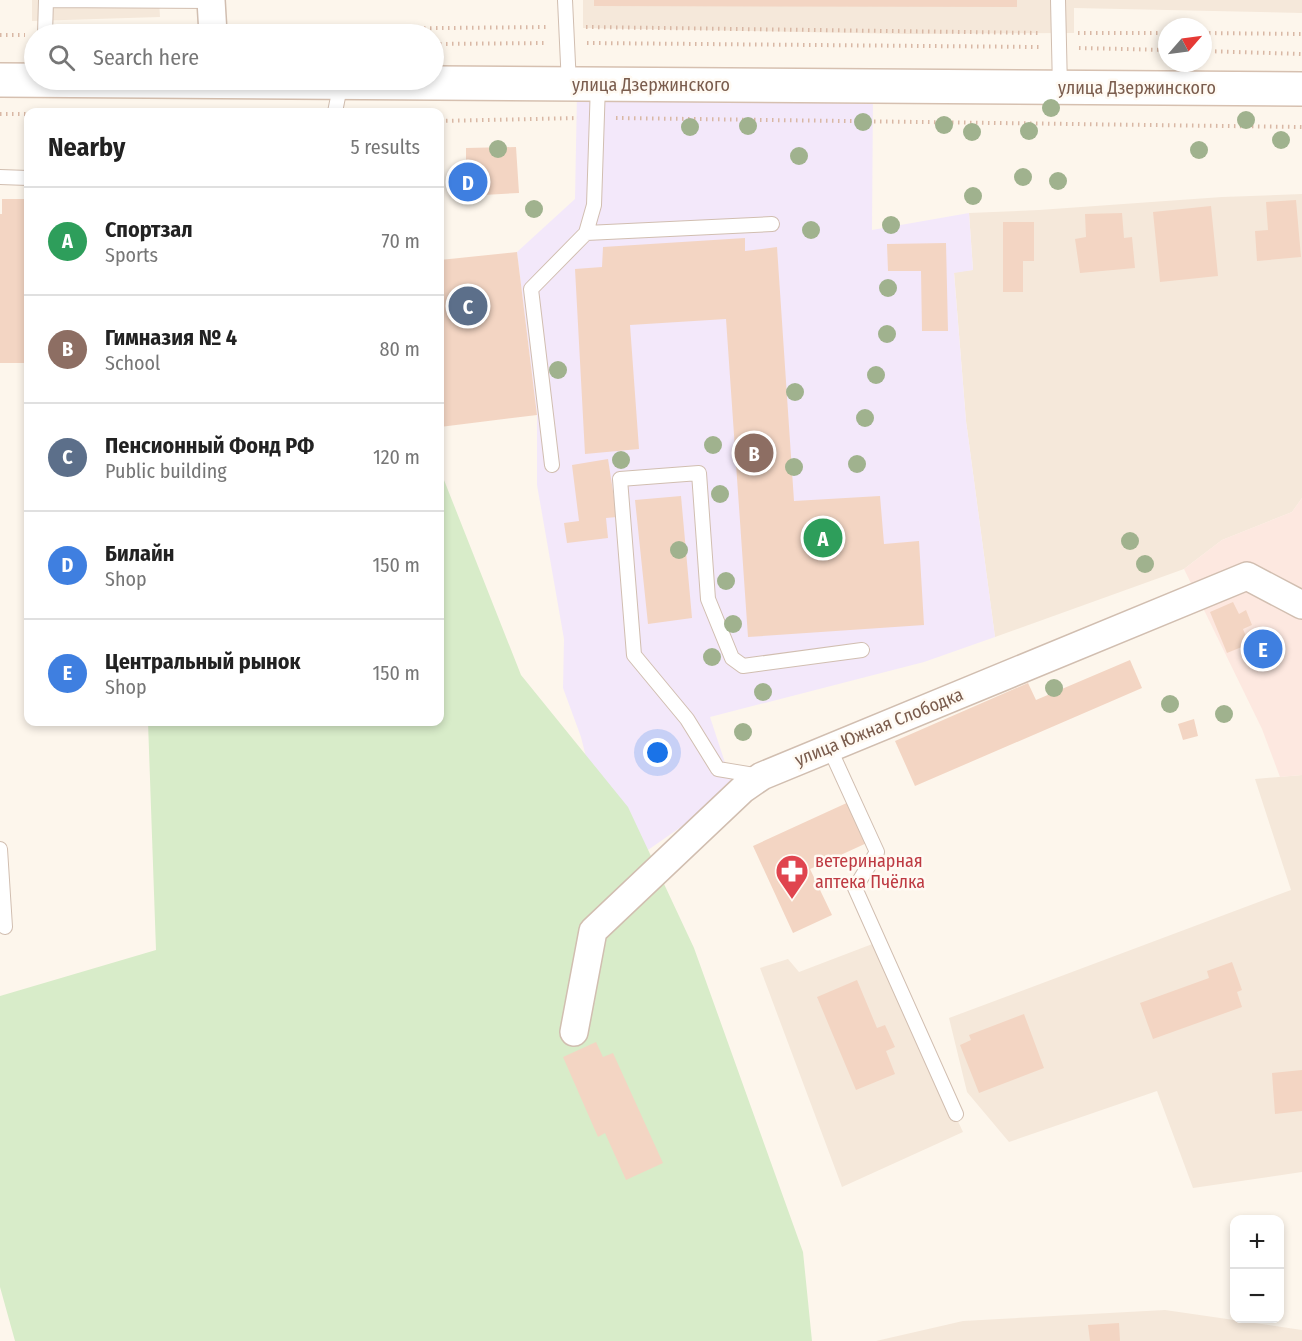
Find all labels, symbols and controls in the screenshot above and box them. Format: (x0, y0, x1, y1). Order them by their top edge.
north arrow (1158, 18, 1212, 72)
search box (24, 24, 444, 90)
icon: search (45, 41, 78, 74)
text: Search here (93, 44, 199, 71)
street label: улица Дзержинского (572, 74, 730, 96)
street label: улица Дзержинского (1058, 77, 1216, 99)
text: Nearby (48, 132, 125, 163)
text: 5 results (350, 135, 420, 159)
pin: D (448, 160, 488, 204)
text: Спортзал (105, 216, 193, 243)
text: A (62, 229, 73, 253)
text: 70 m (382, 229, 420, 253)
text: Sports (105, 243, 158, 267)
pin: C (448, 284, 488, 328)
text: Гимназия № 4 (105, 324, 237, 351)
text: B (62, 337, 73, 361)
text: 80 m (380, 337, 420, 361)
text: School (105, 351, 160, 375)
pin: B (734, 430, 774, 476)
text: Пенсионный Фонд РФ (105, 432, 314, 459)
text: C (62, 445, 73, 469)
text: 120 m (373, 445, 420, 469)
text: Public building (105, 459, 227, 483)
pin: A (804, 516, 842, 560)
text: Билайн (105, 540, 174, 567)
text: D (62, 553, 73, 577)
text: 150 m (373, 553, 420, 577)
text: Shop (105, 567, 147, 591)
pin: E (1244, 626, 1282, 672)
text: Центральный рынок (105, 648, 301, 675)
text: E (63, 661, 72, 685)
text: 150 m (373, 661, 420, 685)
text: Shop (105, 675, 147, 699)
street label: улица Южная Слободка (792, 683, 966, 771)
your location (643, 738, 672, 767)
place label: ветеринарная аптека Пчёлка (815, 850, 925, 893)
pharmacy icon: ветеринарная аптека Пчёлка (774, 853, 810, 900)
map controls (1230, 1215, 1284, 1323)
button: + (1230, 1215, 1284, 1269)
button: − (1230, 1269, 1284, 1323)

